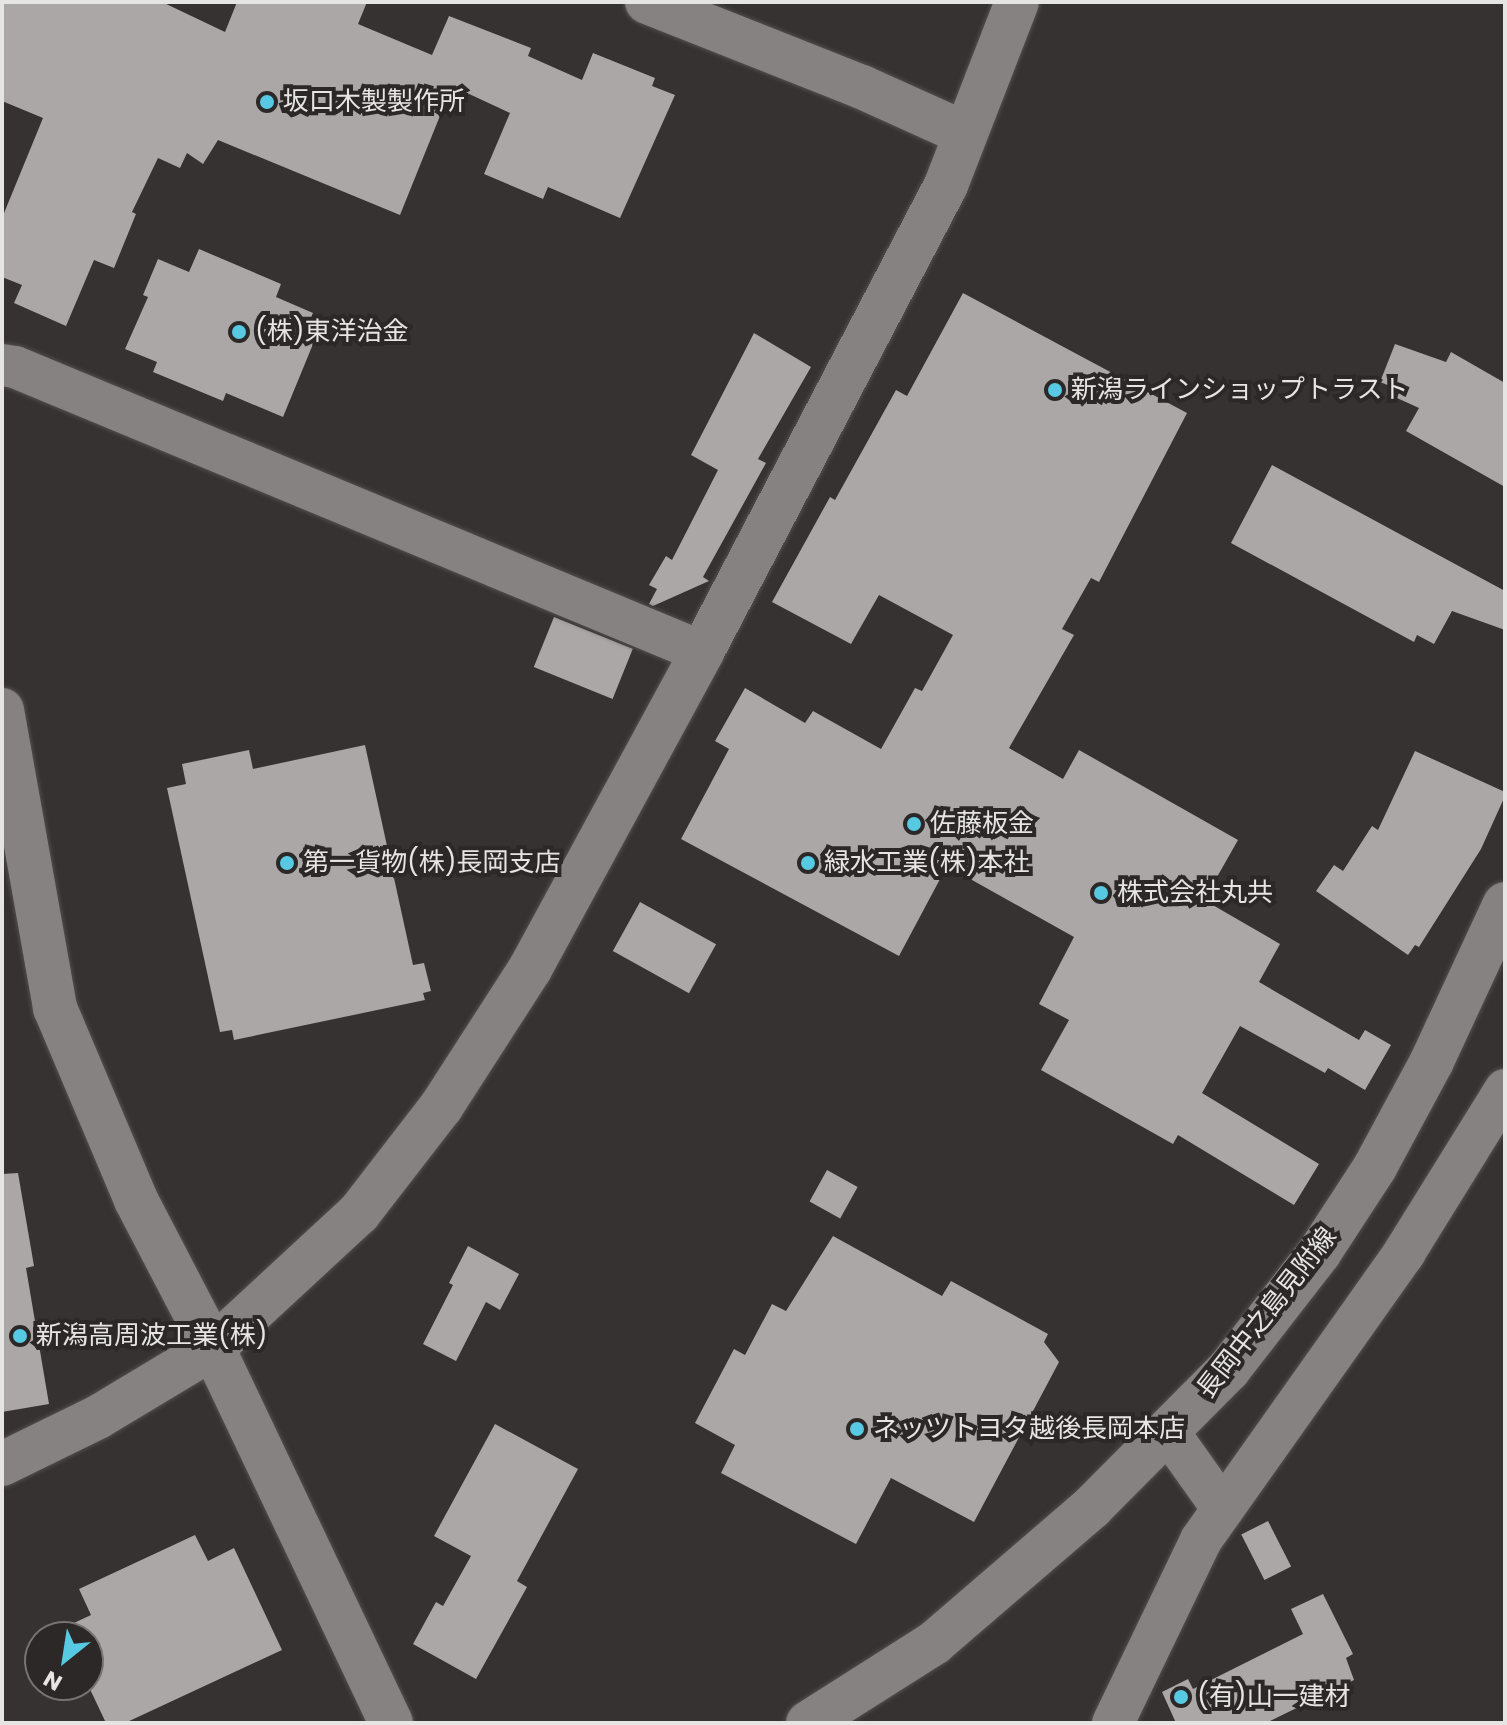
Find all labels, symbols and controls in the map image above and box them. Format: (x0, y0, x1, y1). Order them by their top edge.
place label: 坂口木製製作所 (283, 86, 465, 118)
marker: 坂口木製製作所 (258, 93, 276, 111)
place label: (株)東洋治金 (255, 316, 409, 348)
marker: (株)東洋治金 (230, 323, 248, 341)
place label: 新潟ラインショップトラスト (1071, 374, 1409, 406)
marker: 新潟ラインショップトラスト (1046, 381, 1064, 399)
place label: 佐藤板金 (930, 808, 1034, 840)
marker: 佐藤板金 (905, 815, 923, 833)
place label: 第一貨物(株)長岡支店 (303, 847, 561, 879)
place label: 緑水工業(株)本社 (824, 847, 1030, 879)
marker: 第一貨物(株)長岡支店 (278, 854, 296, 872)
marker: 緑水工業(株)本社 (799, 854, 817, 872)
place label: 株式会社丸共 (1117, 877, 1273, 909)
marker: 株式会社丸共 (1092, 884, 1110, 902)
street label: 長岡中之島見附線 (1191, 1221, 1343, 1405)
place label: 新潟高周波工業(株) (36, 1320, 268, 1352)
marker: 新潟高周波工業(株) (11, 1327, 29, 1345)
place label: ネッツトヨタ越後長岡本店 (873, 1413, 1185, 1445)
marker: ネッツトヨタ越後長岡本店 (848, 1420, 866, 1438)
north arrow (24, 1621, 104, 1701)
text: N (38, 1663, 68, 1698)
place label: (有)山一建材 (1197, 1681, 1351, 1713)
marker: (有)山一建材 (1172, 1688, 1190, 1706)

